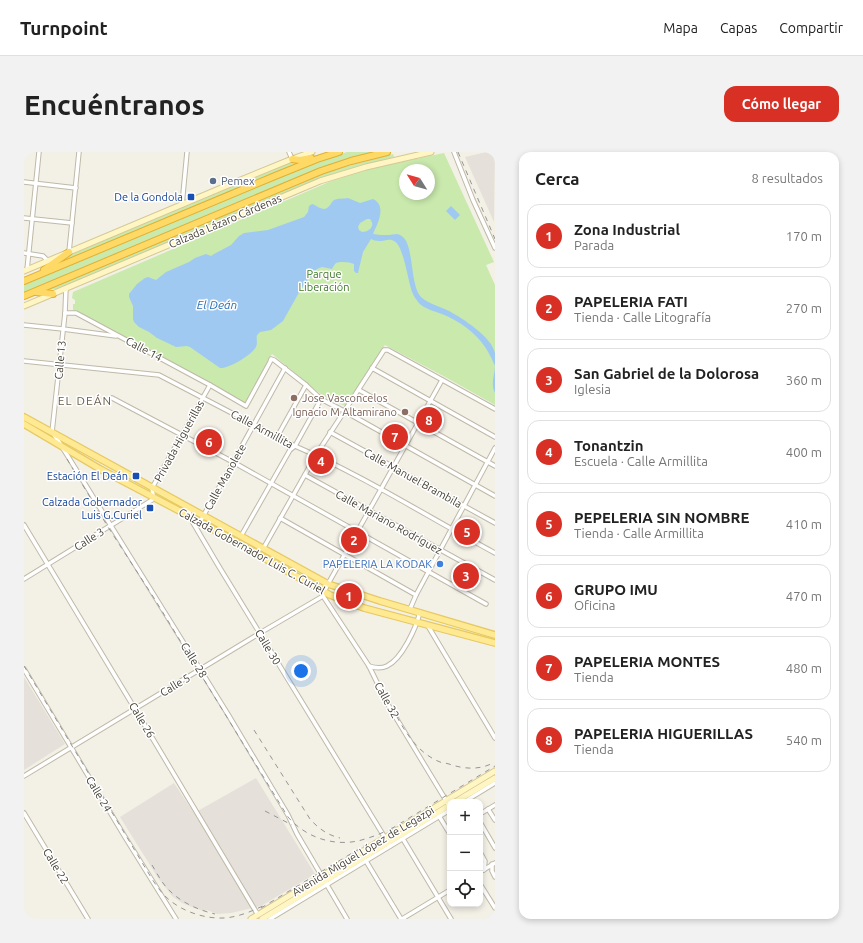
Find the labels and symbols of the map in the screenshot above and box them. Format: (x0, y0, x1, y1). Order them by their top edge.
north arrow (399, 164, 435, 200)
place label: Pemex (221, 175, 255, 187)
marker: Pemex (208, 176, 218, 186)
place label: De la Gondola (114, 191, 183, 203)
street label: Calzada Lázaro Cárdenas (167, 192, 283, 250)
marker: De la Gondola (186, 192, 196, 202)
park label: Parque Liberación (298, 268, 350, 293)
water label: El Deán (197, 298, 237, 311)
street label: Calle 14 (124, 335, 164, 363)
street label: Calle 13 (52, 340, 68, 380)
place label: Jose Vasconcelos (302, 392, 388, 404)
marker: Jose Vasconcelos (289, 393, 299, 403)
district label: EL DEÁN (58, 394, 112, 407)
street label: Privada Higuerillas (152, 398, 206, 484)
pin: 8 (416, 405, 442, 435)
place label: Ignacio M Altamirano (292, 406, 397, 418)
marker: Ignacio M Altamirano (400, 407, 410, 417)
street label: Calle Armillita (229, 408, 295, 450)
pin: 7 (382, 422, 408, 452)
pin: 6 (196, 427, 222, 457)
street label: Calle Manolete (202, 442, 248, 512)
pin: 4 (308, 446, 334, 476)
street label: Calle Manuel Brambila (362, 446, 464, 510)
place label: Estación El Deán (47, 470, 128, 482)
marker: Estación El Deán (131, 471, 141, 481)
street label: Calle Mariano Rodríguez (334, 488, 444, 556)
place label: Calzada Gobernador Luis G.Curiel (42, 496, 143, 521)
marker: Calzada Gobernador Luis G.Curiel (145, 503, 155, 513)
street label: Calzada Gobernador Luis C. Curiel (177, 506, 327, 596)
pin: 5 (454, 517, 480, 547)
street label: Calle 3 (72, 525, 106, 553)
pin: 2 (341, 525, 367, 555)
place label: PAPELERIA LA KODAK (323, 558, 432, 570)
marker: PAPELERIA LA KODAK (435, 559, 445, 569)
pin: 3 (453, 561, 479, 591)
pin: 1 (336, 581, 362, 611)
street label: Calle 30 (253, 627, 283, 667)
street label: Calle 28 (179, 640, 209, 680)
your location (291, 661, 311, 681)
street label: Calle 5 (158, 671, 192, 699)
street label: Calle 32 (372, 680, 402, 720)
street label: Calle 26 (127, 700, 157, 740)
street label: Calle 24 (84, 774, 114, 814)
street label: Avenida Miguel López de Legazpi (290, 804, 436, 898)
street label: Calle 22 (41, 846, 71, 886)

